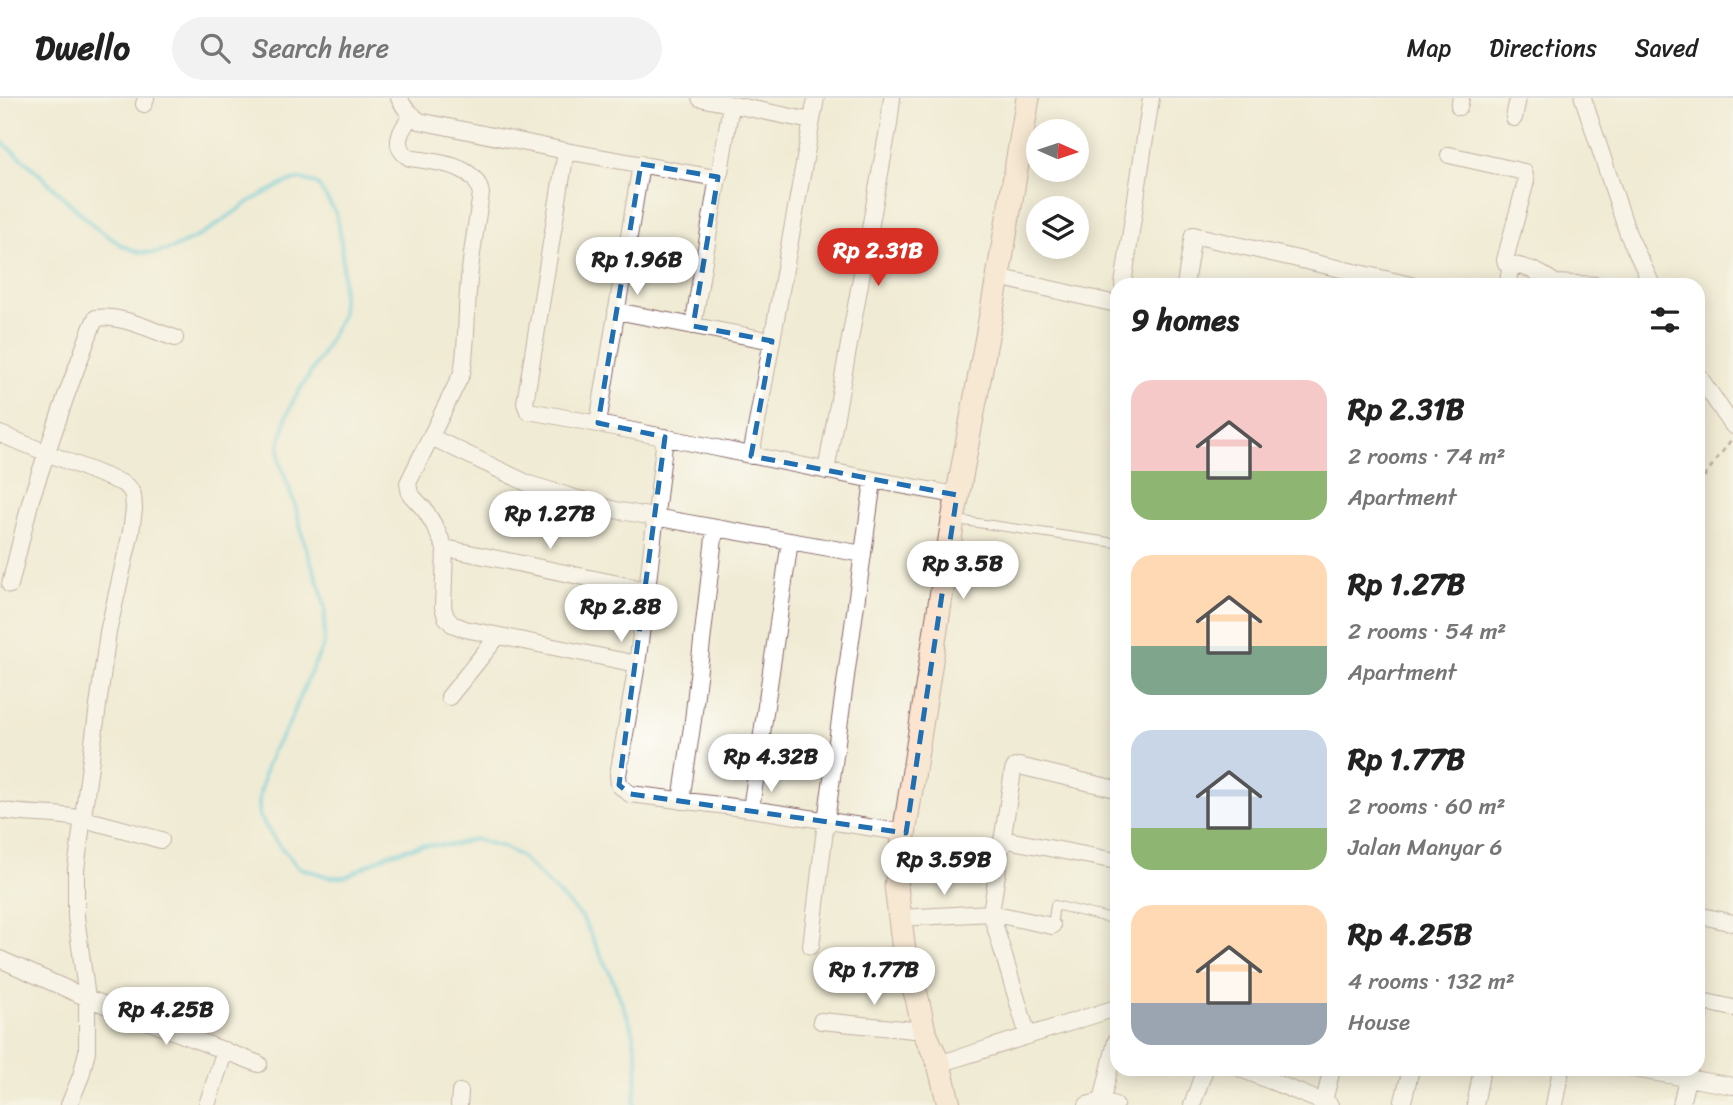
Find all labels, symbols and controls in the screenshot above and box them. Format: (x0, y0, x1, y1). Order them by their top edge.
search box (172, 17, 662, 80)
text: Dwello (35, 19, 130, 77)
text: Search here (252, 25, 389, 71)
text: Map (1407, 27, 1451, 69)
text: Directions (1489, 27, 1597, 69)
text: Saved (1635, 27, 1698, 69)
icon: search (196, 29, 234, 67)
north arrow (1026, 119, 1088, 182)
map controls (1026, 119, 1089, 259)
button: layers (1026, 196, 1089, 259)
pin: Rp 2.31B (806, 228, 950, 288)
text: Rp 2.31B (833, 230, 923, 271)
pin: Rp 1.96B (565, 238, 709, 297)
text: Rp 1.96B (592, 239, 682, 280)
text: 9 homes (1131, 293, 1239, 347)
icon: filters (1646, 301, 1684, 339)
text: Rp 2.31B (1348, 382, 1465, 436)
icon: home (1187, 408, 1271, 492)
text: 2 rooms · 74 m² (1348, 436, 1505, 477)
text: Apartment (1348, 477, 1457, 518)
pin: Rp 1.27B (478, 491, 622, 551)
text: Rp 1.27B (505, 493, 595, 534)
pin: Rp 3.5B (898, 542, 1028, 601)
text: Rp 3.5B (923, 543, 1003, 584)
text: Rp 1.27B (1348, 557, 1465, 611)
icon: home (1187, 583, 1271, 667)
pin: Rp 2.8B (556, 584, 686, 644)
text: Rp 2.8B (581, 586, 661, 627)
text: 2 rooms · 54 m² (1348, 611, 1506, 652)
text: Apartment (1348, 652, 1457, 693)
text: Rp 1.77B (1348, 732, 1465, 786)
pin: Rp 4.32B (699, 734, 843, 794)
text: Rp 4.32B (724, 736, 818, 777)
icon: home (1187, 758, 1271, 842)
text: 2 rooms · 60 m² (1348, 786, 1506, 827)
text: Jalan Manyar 6 (1348, 827, 1502, 868)
pin: Rp 3.59B (872, 838, 1016, 897)
text: Rp 3.59B (897, 839, 991, 880)
text: Rp 4.25B (1348, 907, 1472, 961)
icon: home (1187, 933, 1271, 1017)
pin: Rp 1.77B (802, 948, 946, 1007)
text: Rp 1.77B (829, 949, 919, 990)
text: 4 rooms · 132 m² (1348, 961, 1515, 1002)
pin: Rp 4.25B (94, 988, 238, 1047)
text: Rp 4.25B (118, 989, 214, 1030)
text: House (1348, 1002, 1410, 1043)

